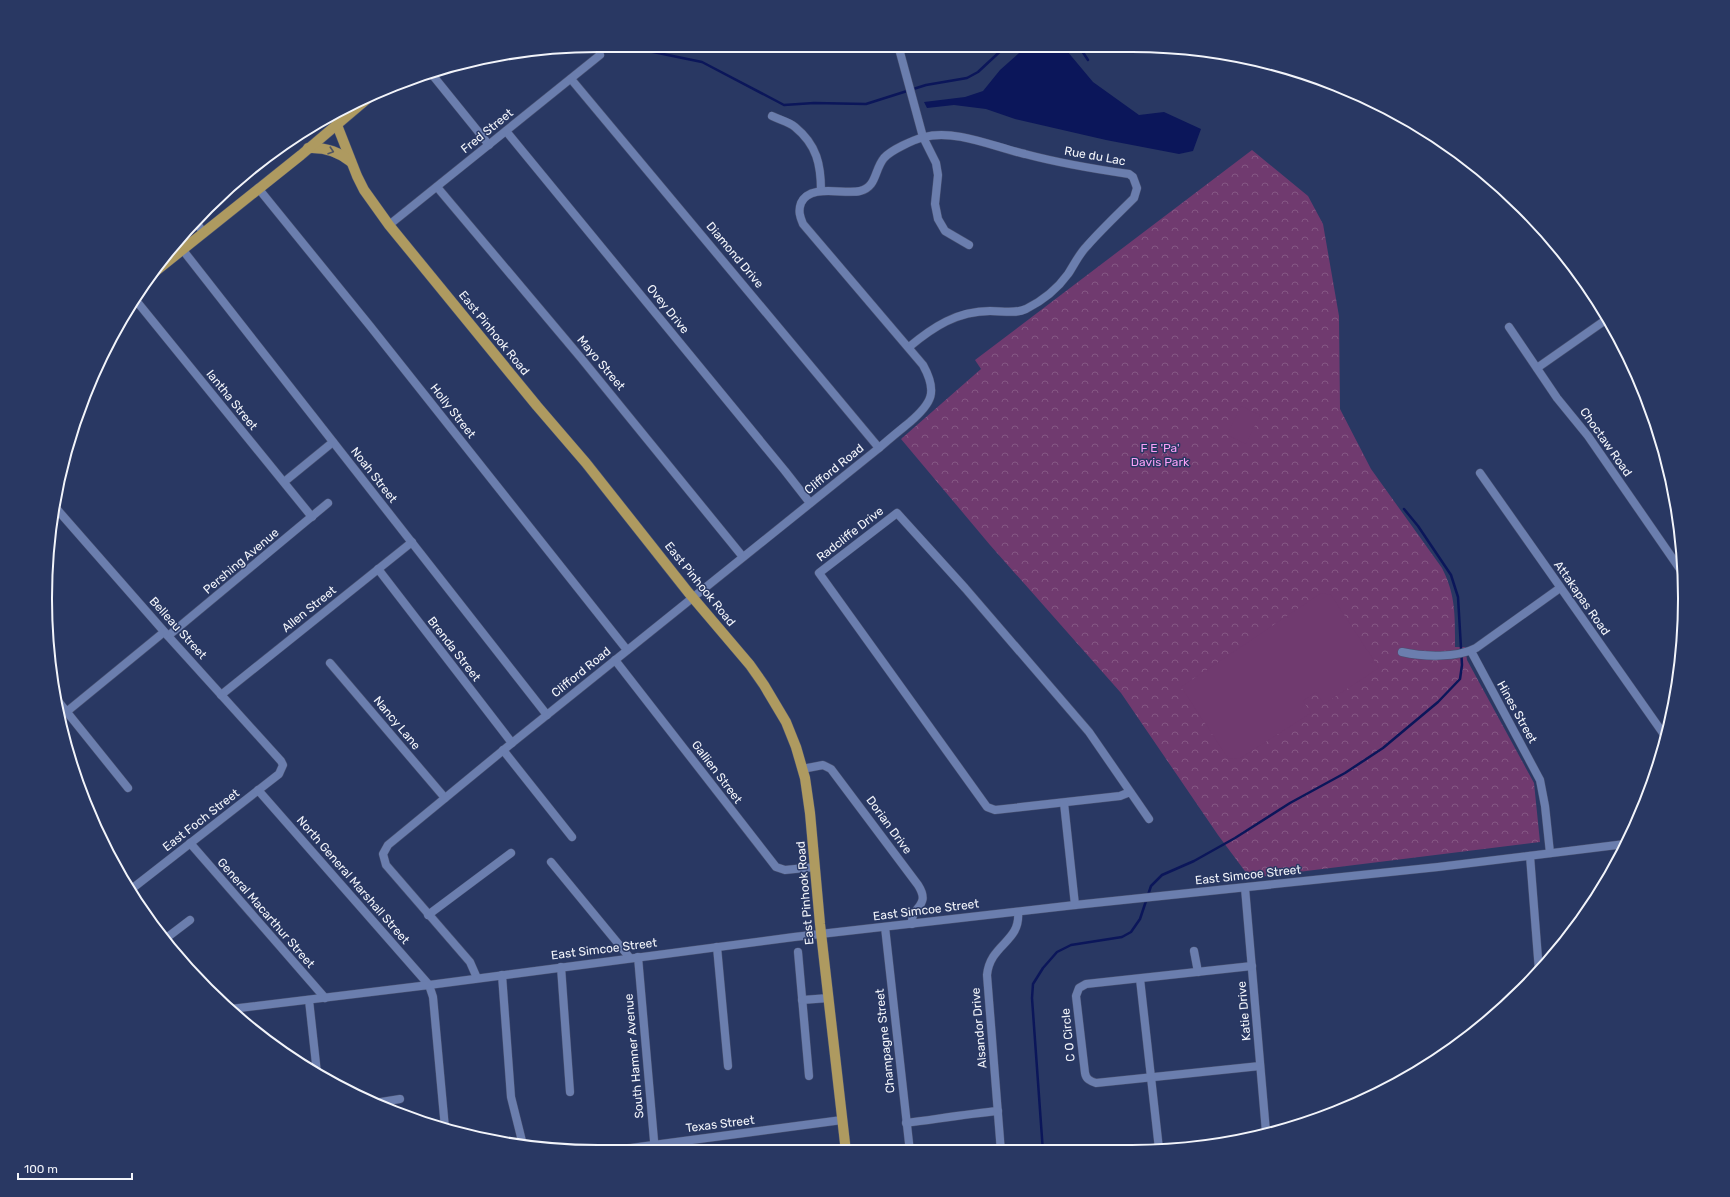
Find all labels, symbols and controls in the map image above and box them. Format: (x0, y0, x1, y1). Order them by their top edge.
street label: Fred Street (458, 106, 516, 156)
street label: Rue du Lac (1063, 144, 1127, 168)
one-way arrow (327, 146, 334, 155)
street label: Diamond Drive (703, 219, 767, 291)
street label: Ovey Drive (644, 282, 692, 337)
street label: East Pinhook Road (456, 288, 532, 378)
street label: Mayo Street (574, 333, 628, 393)
street label: Iantha Street (203, 367, 261, 433)
street label: Holly Street (427, 381, 479, 441)
street label: Choctaw Road (1577, 405, 1635, 479)
street label: Clifford Road (802, 441, 866, 497)
park label: F E 'Pa' Davis Park (1131, 441, 1190, 469)
street label: Noah Street (348, 444, 400, 506)
street label: Radcliffe Drive (814, 503, 886, 564)
street label: Pershing Avenue (200, 525, 282, 597)
street label: East Pinhook Road (662, 539, 738, 629)
street label: Attakapas Road (1551, 558, 1613, 638)
street label: Allen Street (279, 583, 339, 635)
street label: Belleau Street (146, 594, 210, 662)
street label: Brenda Street (425, 614, 484, 684)
street label: Clifford Road (549, 644, 613, 700)
street label: Hines Street (1494, 678, 1540, 746)
street label: Nancy Lane (371, 693, 424, 753)
street label: Gallien Street (689, 738, 745, 806)
street label: East Foch Street (160, 786, 242, 854)
street label: Dorian Drive (863, 793, 915, 857)
street label: North General Marshall Street (294, 813, 413, 947)
street label: East Pinhook Road (793, 841, 817, 945)
street label: General Macarthur Street (214, 855, 318, 971)
street label: East Simcoe Street (1194, 862, 1302, 888)
street label: East Simcoe Street (872, 897, 980, 923)
street label: East Simcoe Street (550, 936, 658, 962)
street label: Katie Drive (1234, 980, 1254, 1041)
street label: Alsandor Drive (968, 987, 990, 1069)
street label: Champagne Street (873, 988, 897, 1094)
street label: South Hamner Avenue (622, 993, 646, 1119)
street label: C O Circle (1058, 1007, 1078, 1062)
street label: Texas Street (685, 1113, 755, 1135)
scale bar (18, 1155, 132, 1181)
text: 100 m (24, 1162, 58, 1176)

